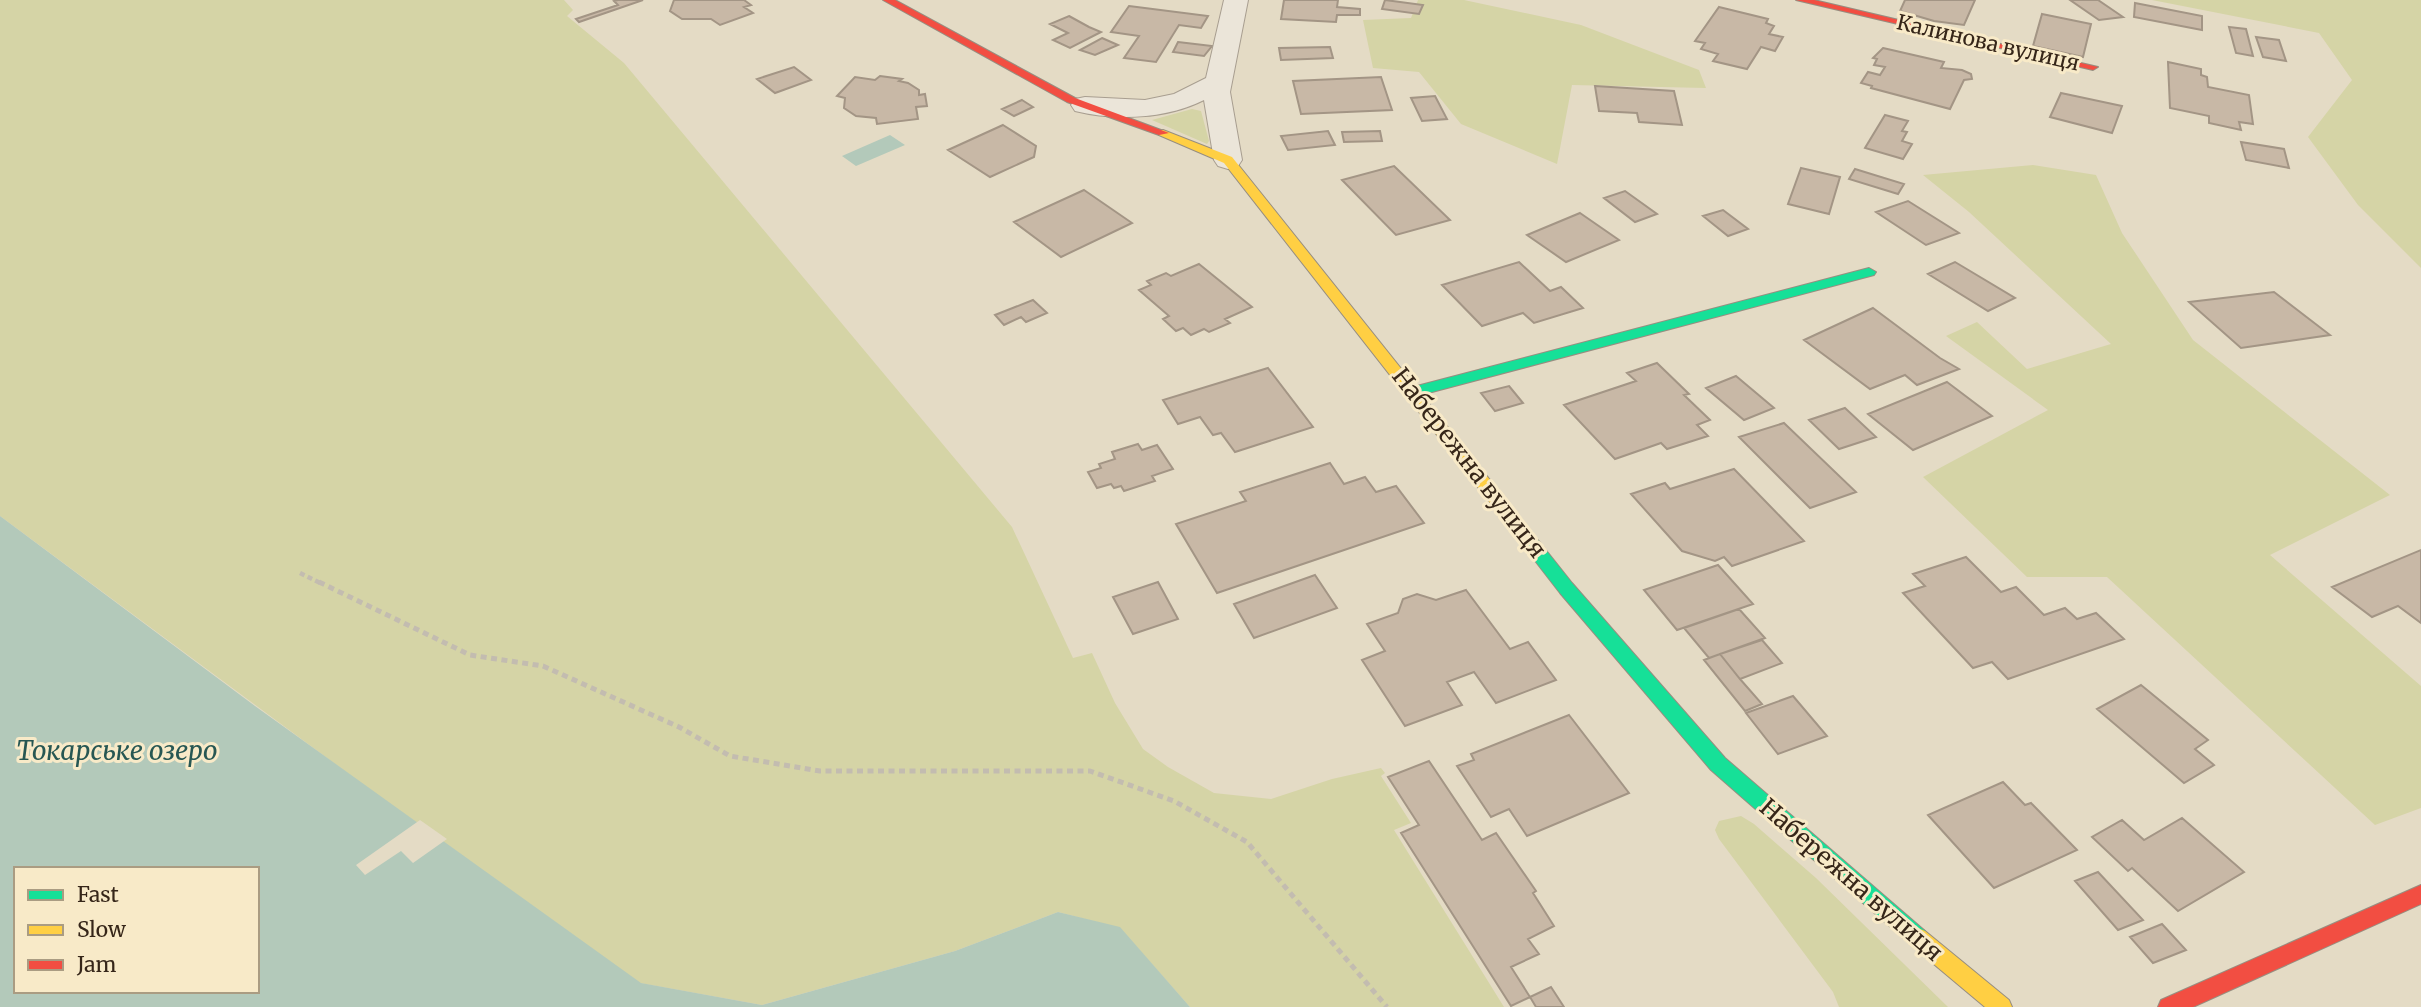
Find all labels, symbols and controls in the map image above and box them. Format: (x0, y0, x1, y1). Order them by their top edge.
street label: Калинова вулиця (1894, 8, 2082, 77)
street label: Набережна вулиця (1386, 361, 1553, 564)
water label: Токарське озеро (16, 734, 218, 767)
street label: Набережна вулиця (1753, 792, 1949, 968)
legend (14, 867, 259, 993)
text: Fast (77, 881, 119, 908)
text: Slow (77, 916, 126, 943)
text: Jam (76, 951, 116, 978)

